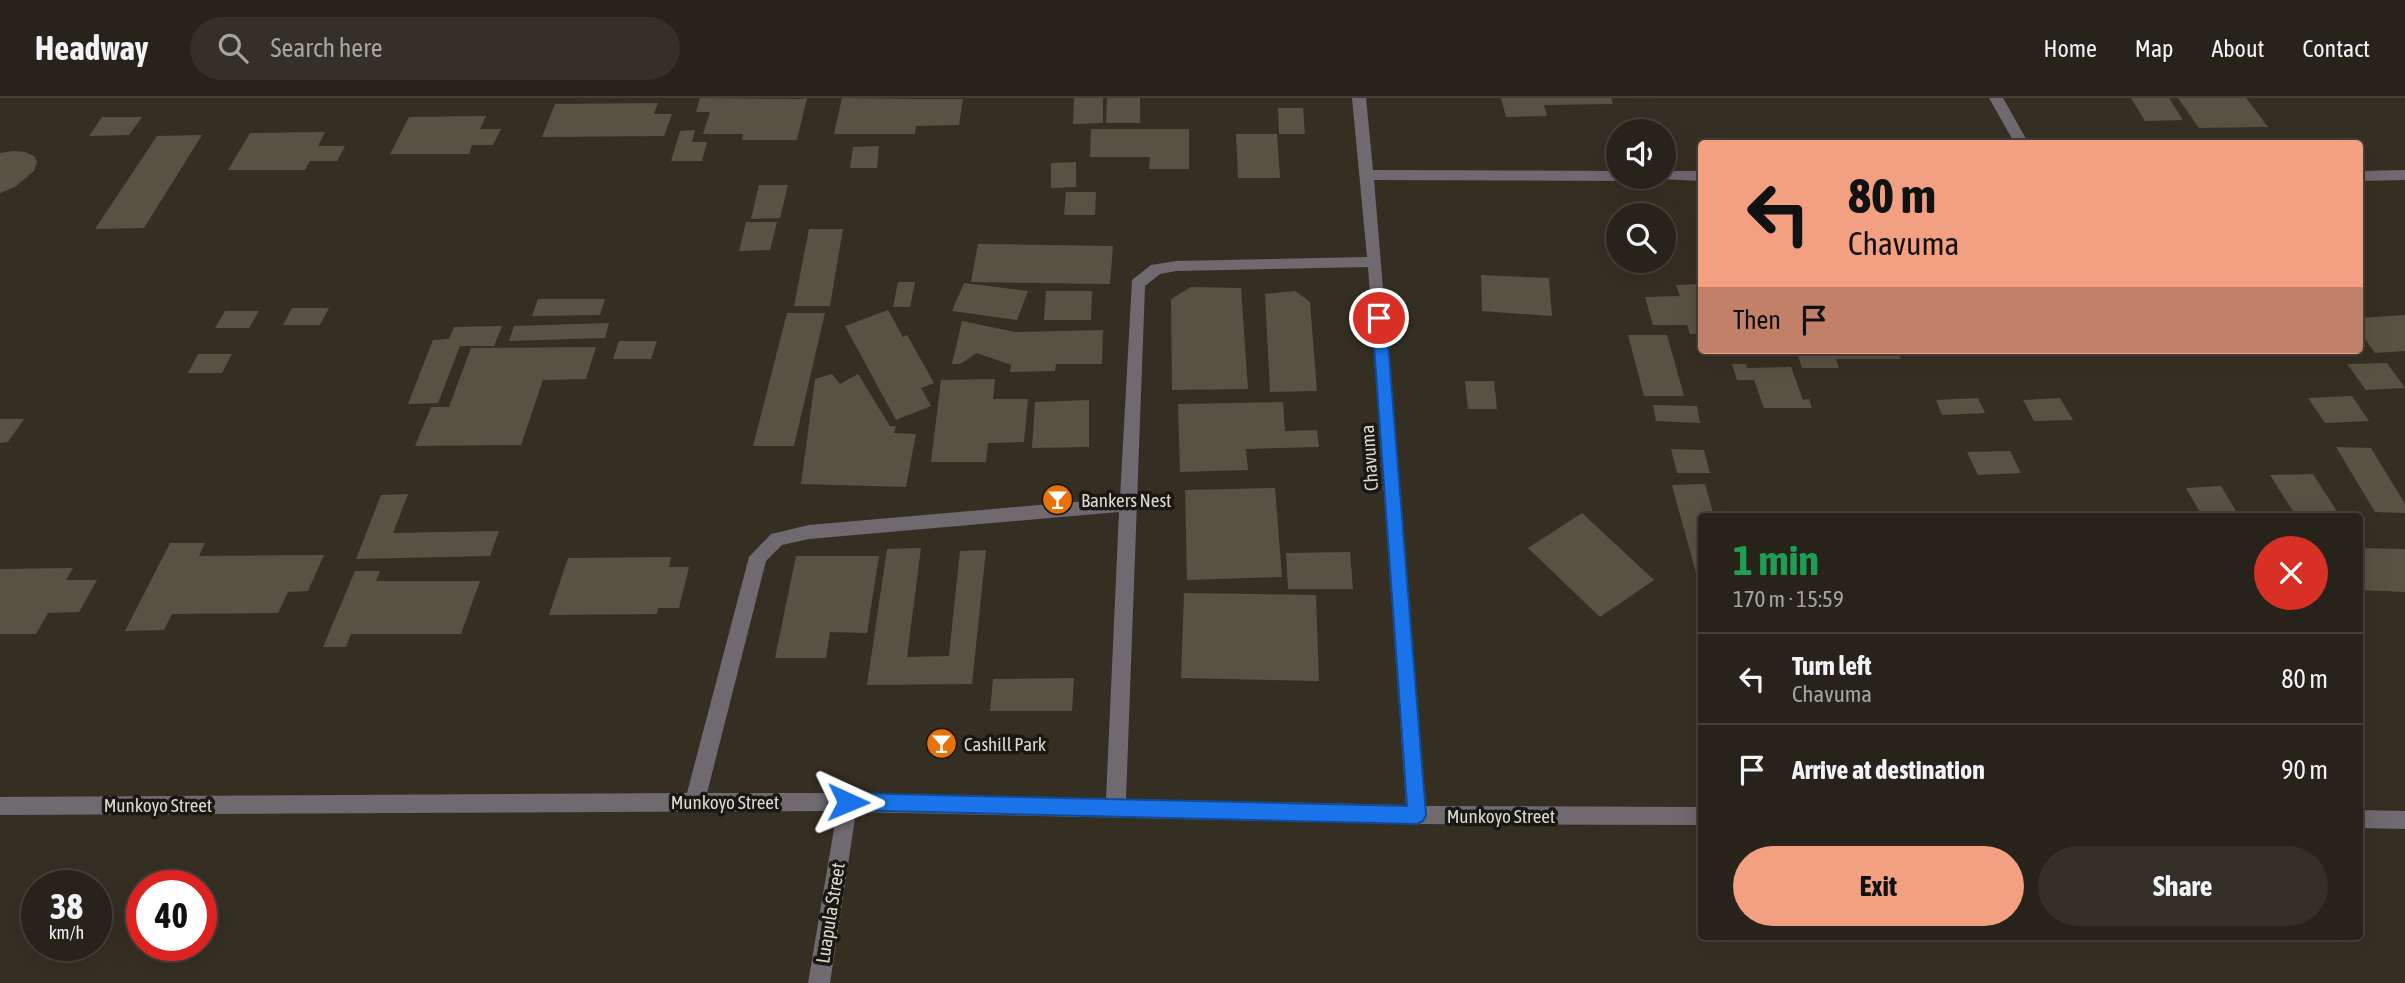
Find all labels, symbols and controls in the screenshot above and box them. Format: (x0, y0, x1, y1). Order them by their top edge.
search box (190, 17, 680, 80)
text: Headway (35, 29, 148, 67)
icon: search (214, 29, 252, 67)
text: Search here (270, 33, 383, 63)
text: Home (2043, 35, 2097, 62)
text: Map (2135, 35, 2173, 62)
text: About (2211, 35, 2264, 62)
text: Contact (2302, 35, 2370, 62)
map controls (1606, 119, 1676, 273)
button: sound (1606, 119, 1676, 189)
text: 80 m (1848, 167, 1936, 223)
icon: left (1733, 168, 1824, 259)
button: search (1606, 203, 1676, 273)
text: Chavuma (1848, 225, 1959, 262)
pin (1349, 288, 1409, 348)
icon: arrive (1360, 299, 1398, 337)
icon: arrive (1795, 301, 1833, 339)
text: Then (1733, 305, 1781, 335)
street label: Chavuma (1356, 424, 1382, 492)
bar icon: Bankers Nest (1041, 483, 1075, 517)
place label: Bankers Nest (1081, 489, 1172, 511)
text: 1 min (1733, 536, 1819, 584)
button: close (2254, 536, 2328, 610)
text: 170 m · 15:59 (1733, 586, 1844, 612)
text: Turn left (1792, 651, 1872, 681)
icon: left (1733, 660, 1771, 698)
text: 80 m (2281, 664, 2328, 694)
text: Chavuma (1792, 681, 1872, 707)
bar icon: Cashill Park (924, 727, 958, 761)
place label: Cashill Park (964, 733, 1047, 755)
icon: arrive (1733, 751, 1771, 789)
text: Arrive at destination (1792, 755, 1985, 785)
text: 90 m (2281, 755, 2328, 785)
position arrow (811, 765, 885, 839)
street label: Munkoyo Street (671, 791, 779, 813)
street label: Munkoyo Street (104, 794, 212, 816)
street label: Munkoyo Street (1447, 805, 1555, 827)
button: Exit (1733, 846, 2024, 926)
button: Share (2038, 846, 2328, 926)
street label: Luapula Street (811, 861, 849, 965)
speed limit sign: 40 (126, 870, 217, 961)
text: 38 (50, 886, 83, 926)
text: km/h (49, 922, 84, 943)

